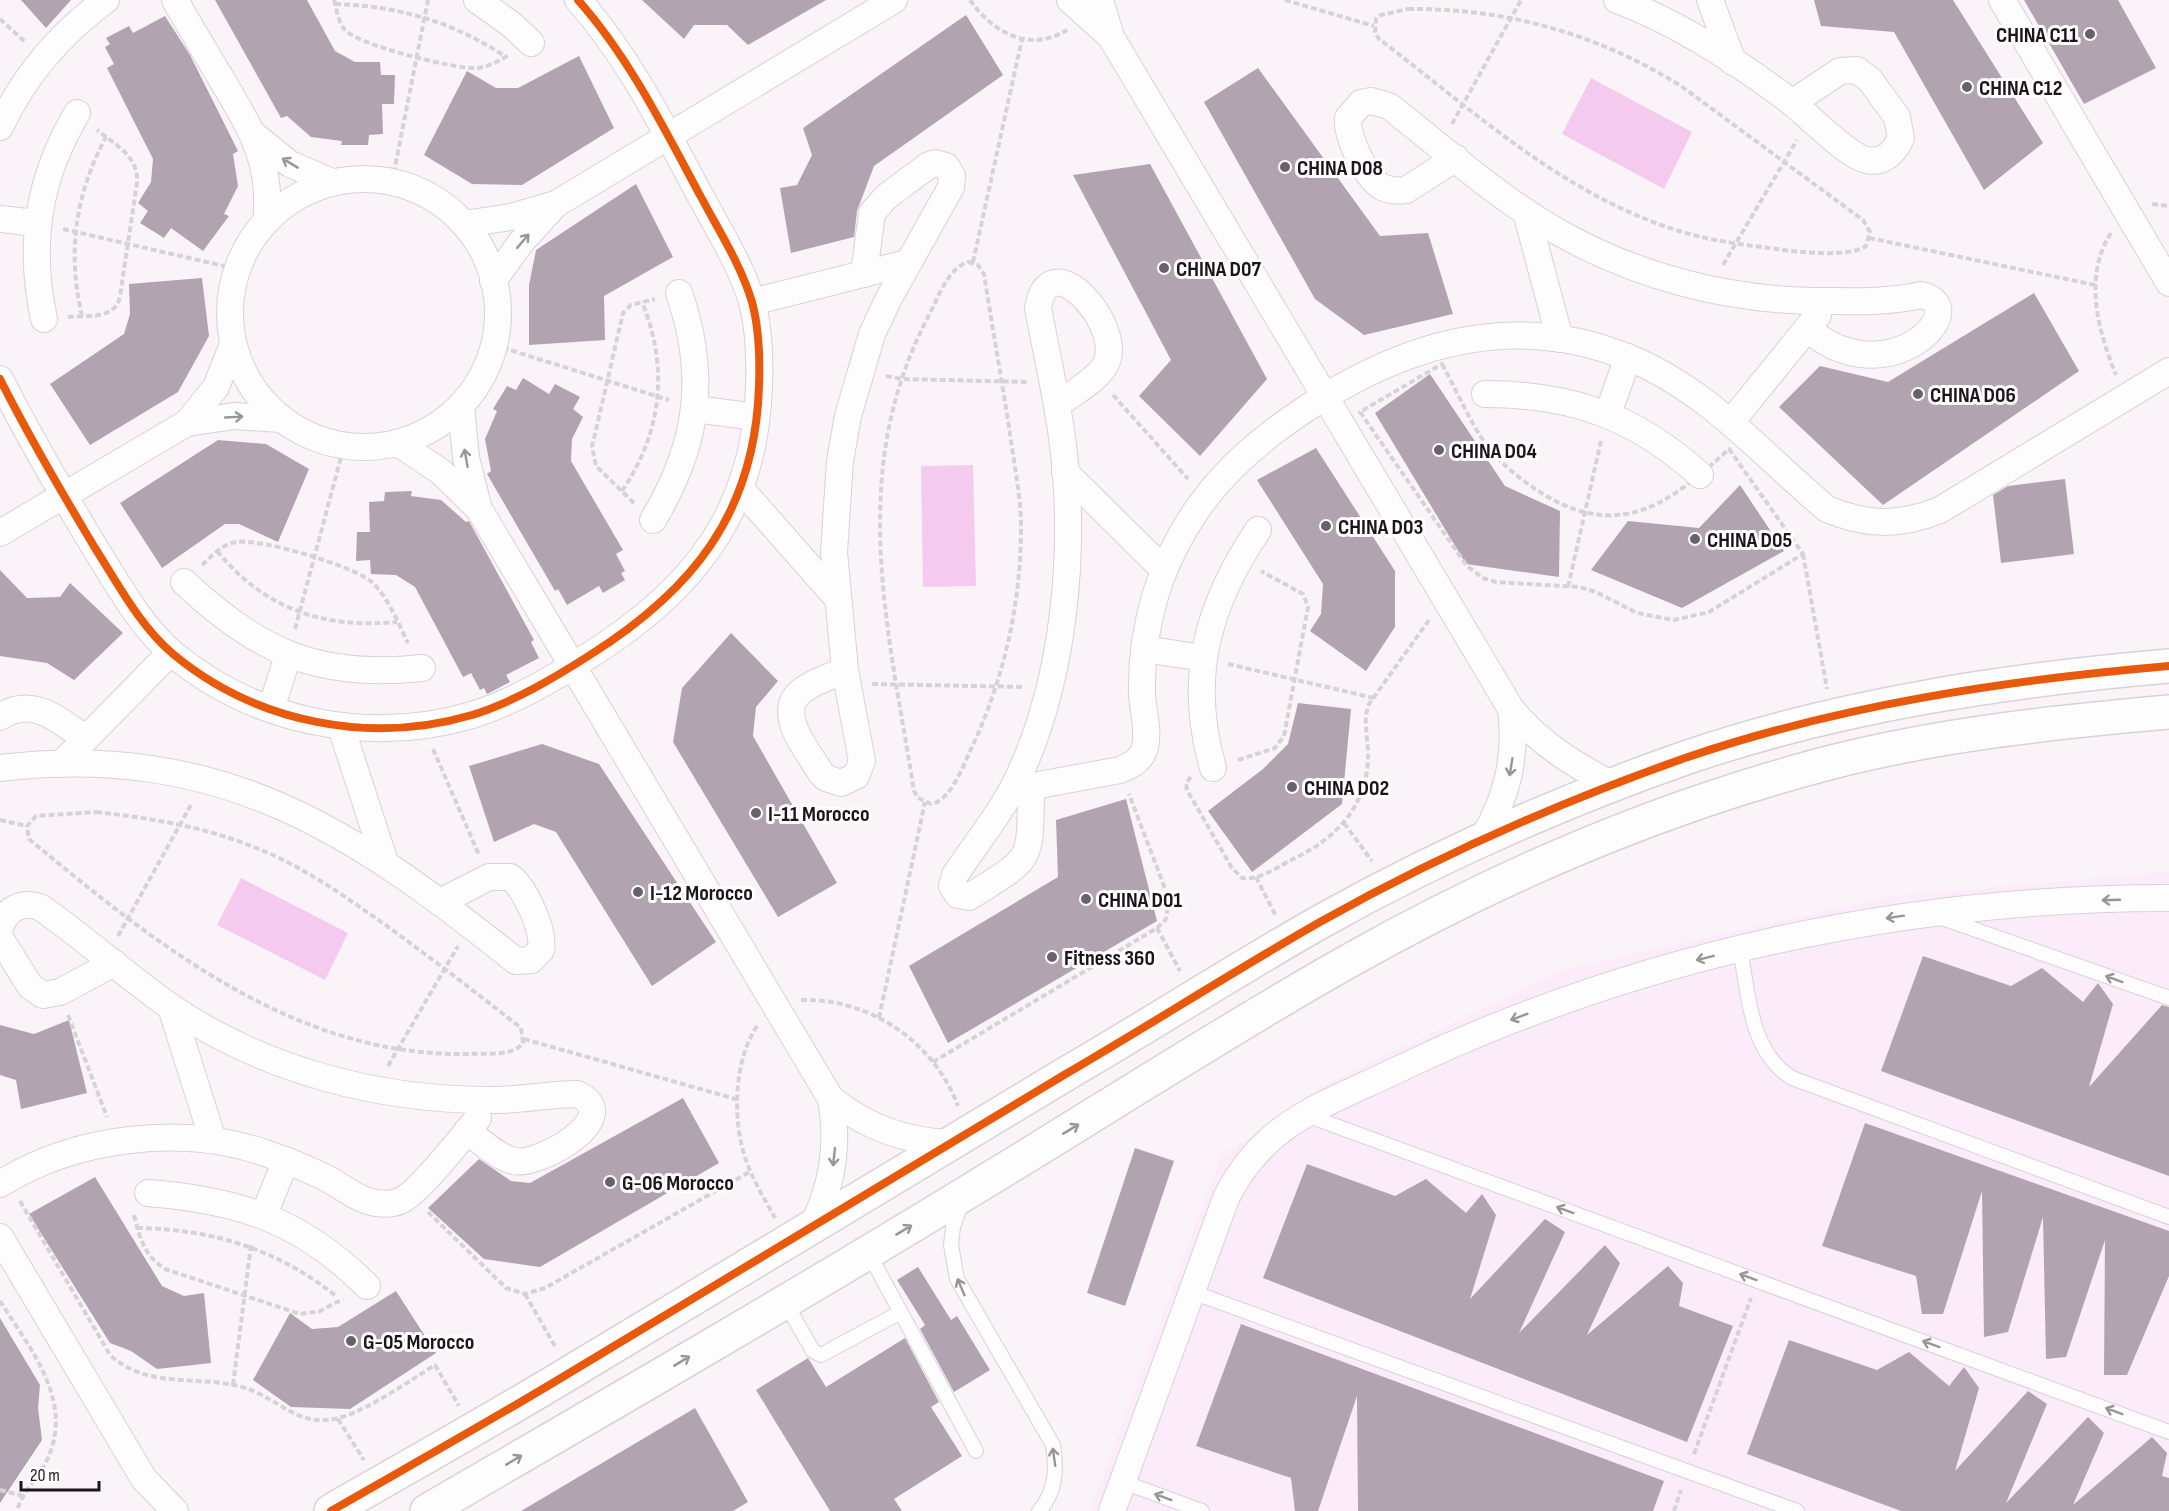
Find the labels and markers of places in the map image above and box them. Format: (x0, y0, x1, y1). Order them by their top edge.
place label: CHINA C11 (1996, 22, 2078, 49)
marker: CHINA C11 (2083, 27, 2097, 41)
place label: CHINA C12 (1979, 75, 2062, 102)
marker: CHINA C12 (1960, 80, 1974, 94)
place label: CHINA D08 (1297, 155, 1383, 182)
marker: CHINA D08 (1278, 160, 1292, 174)
place label: CHINA D07 (1176, 256, 1261, 283)
marker: CHINA D07 (1157, 261, 1171, 275)
place label: CHINA D06 (1930, 382, 2016, 409)
marker: CHINA D06 (1911, 387, 1925, 401)
place label: CHINA D04 (1451, 438, 1537, 465)
marker: CHINA D04 (1432, 443, 1446, 457)
place label: CHINA D03 (1338, 514, 1423, 541)
marker: CHINA D03 (1319, 519, 1333, 533)
place label: CHINA D05 (1707, 527, 1792, 554)
marker: CHINA D05 (1688, 532, 1702, 546)
place label: CHINA D02 (1304, 775, 1389, 802)
marker: CHINA D02 (1285, 780, 1299, 794)
place label: I-11 Morocco (768, 801, 870, 828)
marker: I-11 Morocco (749, 806, 763, 820)
place label: I-12 Morocco (650, 880, 753, 907)
marker: I-12 Morocco (631, 885, 645, 899)
place label: CHINA D01 (1098, 887, 1182, 914)
marker: CHINA D01 (1079, 892, 1093, 906)
place label: Fitness 360 (1064, 945, 1155, 972)
marker: Fitness 360 (1045, 950, 1059, 964)
place label: G-06 Morocco (622, 1170, 734, 1197)
marker: G-06 Morocco (603, 1175, 617, 1189)
place label: G-05 Morocco (363, 1329, 474, 1356)
marker: G-05 Morocco (344, 1334, 358, 1348)

